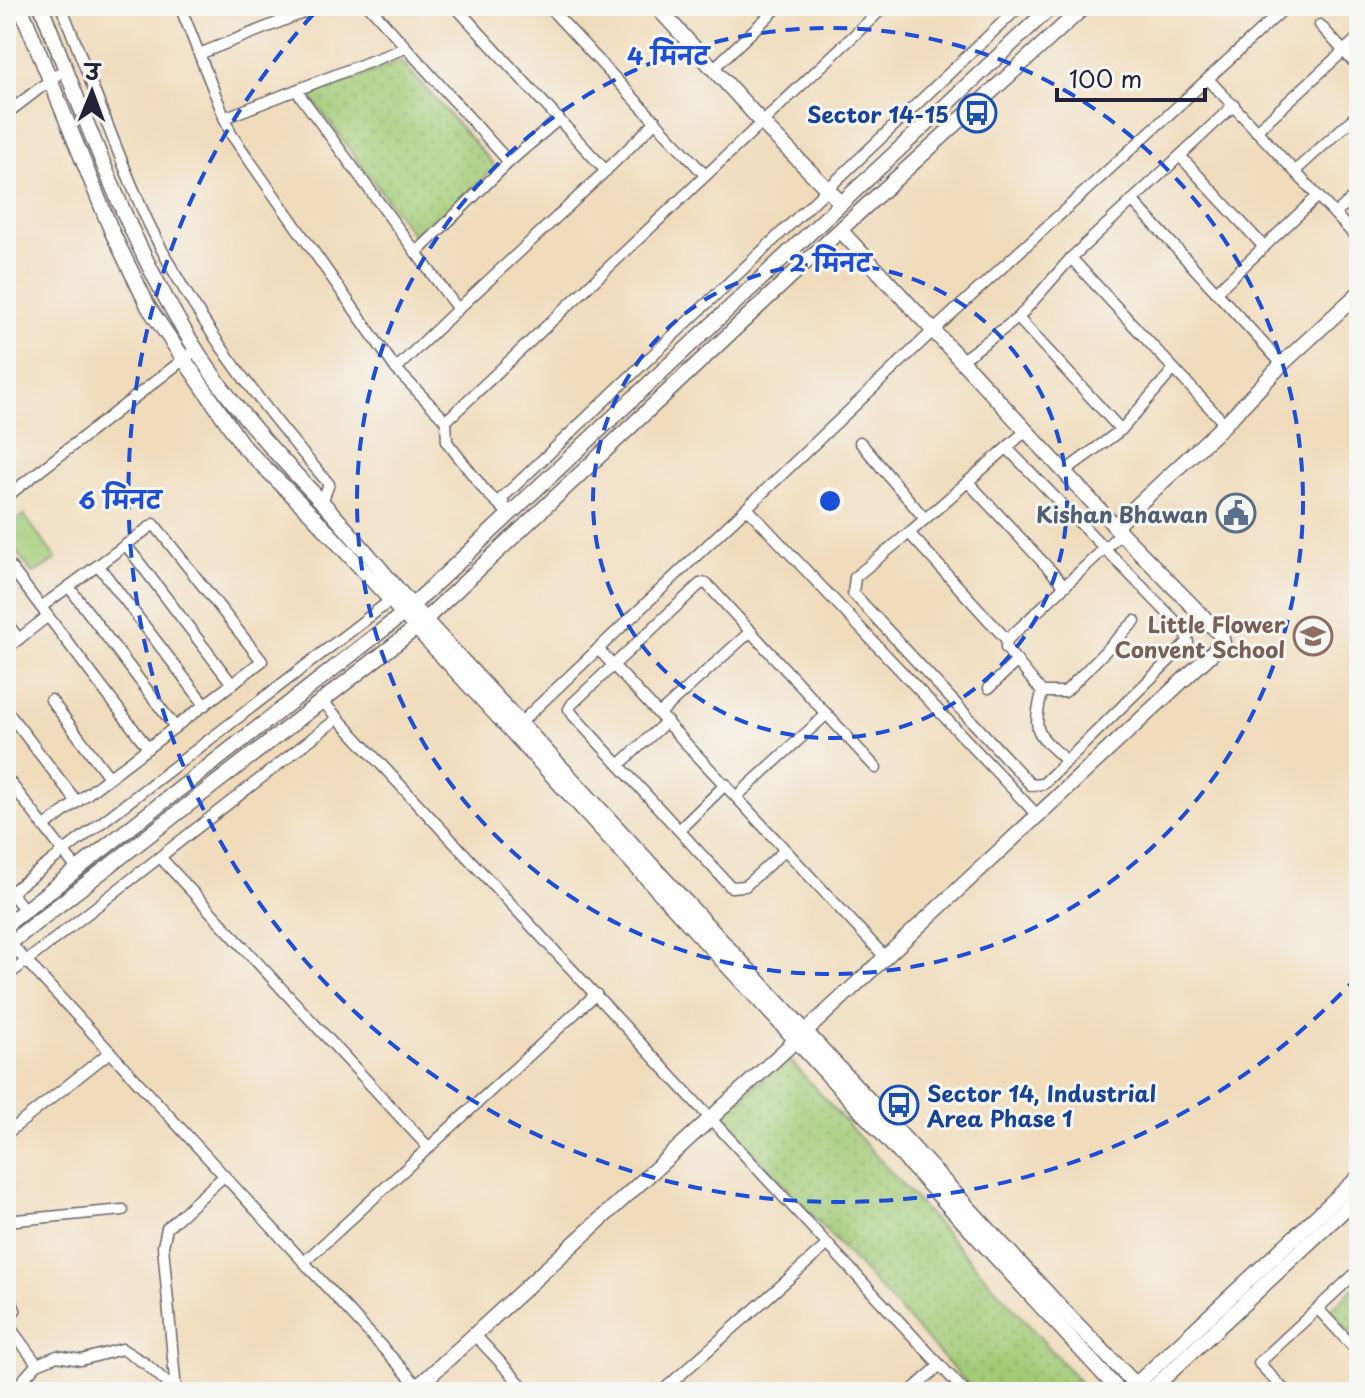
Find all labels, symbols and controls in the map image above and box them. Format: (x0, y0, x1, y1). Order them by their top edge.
text: 4 मिनट (627, 37, 711, 73)
north arrow (52, 52, 132, 132)
scale bar (1057, 52, 1205, 102)
text: उ (83, 54, 102, 87)
text: 100 m (1069, 60, 1142, 96)
bus stop icon: Sector 14-15 (956, 92, 998, 134)
place label: Sector 14-15 (807, 97, 949, 130)
text: 2 मिनट (789, 244, 874, 280)
text: 6 मिनट (79, 481, 164, 517)
centre of rings (816, 487, 844, 515)
public building icon: Kishan Bhawan (1215, 492, 1257, 534)
place label: Kishan Bhawan (1036, 497, 1208, 530)
place label: Little Flower Convent School (1114, 607, 1286, 665)
school or university icon: Little Flower Convent School (1292, 615, 1334, 657)
place label: Sector 14, Industrial Area Phase 1 (927, 1076, 1156, 1134)
bus stop icon: Sector 14, Industrial Area Phase 1 (878, 1084, 920, 1126)

